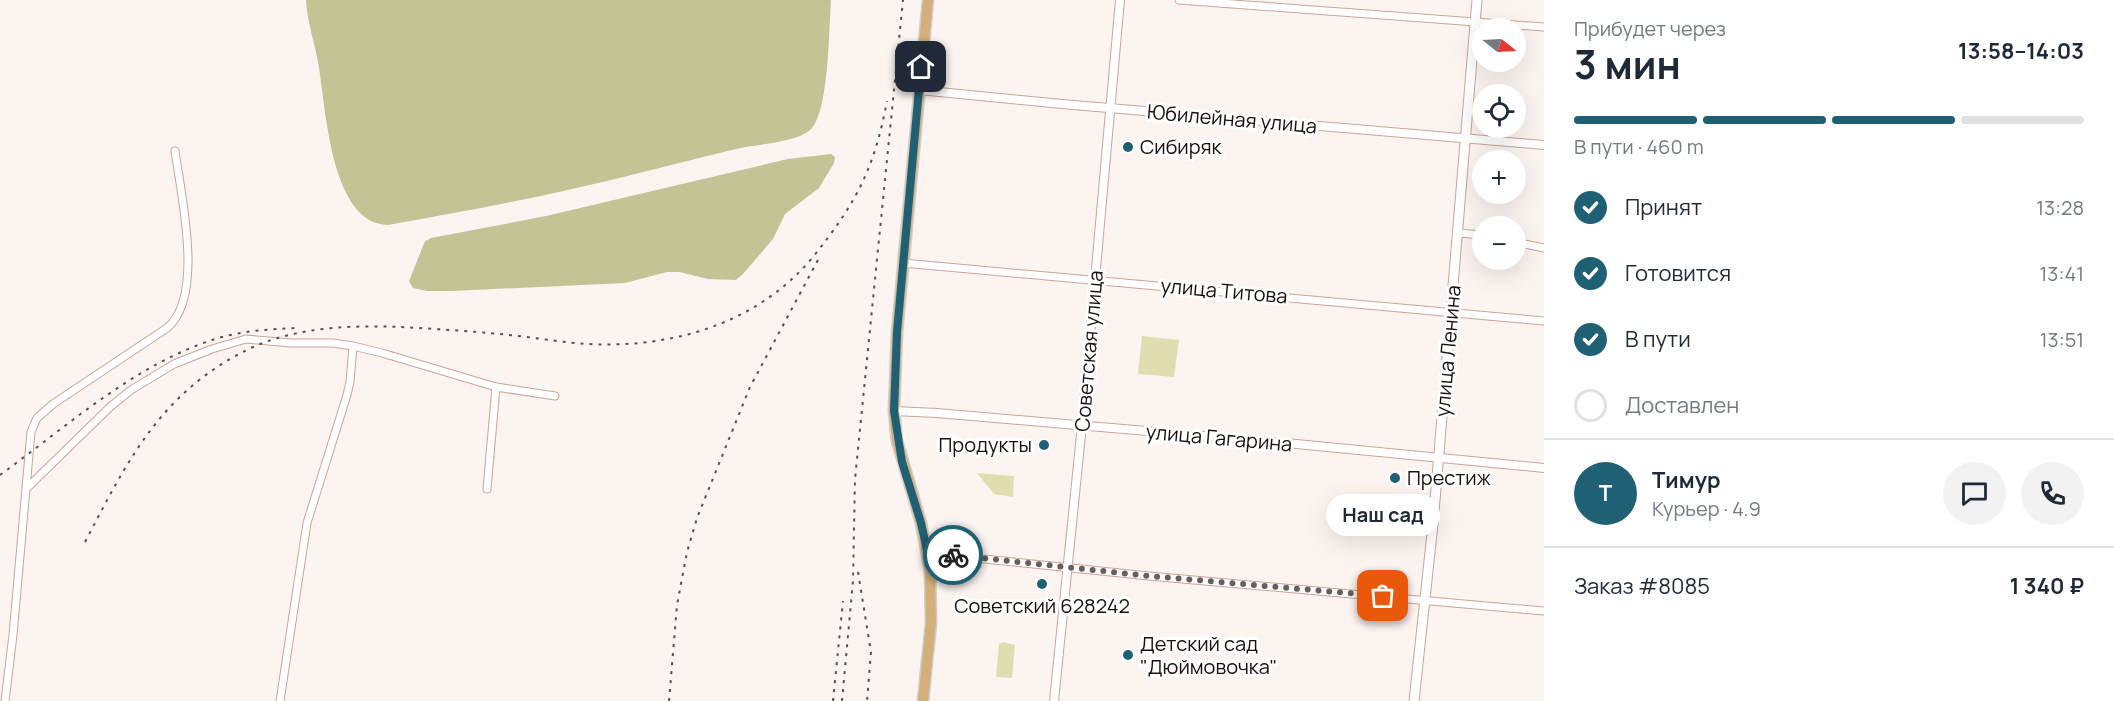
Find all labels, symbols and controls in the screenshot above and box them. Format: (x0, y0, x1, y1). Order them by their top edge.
text: Прибудет через (1574, 15, 1726, 42)
north arrow (1472, 18, 1526, 72)
map controls (1472, 18, 1526, 270)
text: 13:58–14:03 (1958, 36, 2084, 66)
text: 3 мин (1574, 37, 1681, 91)
pin (895, 41, 946, 92)
icon: home (904, 50, 937, 83)
button: locate (1472, 84, 1526, 138)
street label: Юбилейная улица (1146, 98, 1318, 139)
place label: Сибиряк (1140, 133, 1223, 160)
text: В пути · 460 m (1574, 133, 1704, 160)
marker: Сибиряк (1121, 140, 1135, 154)
button: + (1472, 150, 1526, 204)
icon: check (1574, 191, 1607, 224)
text: Принят (1625, 192, 1702, 222)
text: 13:28 (2036, 194, 2084, 221)
button: − (1472, 216, 1526, 270)
icon: check (1574, 257, 1607, 290)
text: Готовится (1625, 258, 1731, 288)
text: 13:41 (2040, 260, 2084, 287)
street label: Советская улица (1068, 269, 1109, 433)
street label: улица Титова (1159, 272, 1289, 310)
street label: улица Ленина (1428, 284, 1467, 418)
icon: check (1574, 323, 1607, 356)
text: В пути (1625, 324, 1691, 354)
text: 13:51 (2040, 326, 2084, 353)
text: Доставлен (1625, 390, 1739, 420)
street label: улица Гагарина (1145, 418, 1293, 457)
place label: Продукты (939, 431, 1032, 458)
marker: Продукты (1037, 438, 1051, 452)
button: chat (1943, 462, 2006, 525)
button: phone (2021, 462, 2084, 525)
place label: Престиж (1407, 464, 1491, 491)
text: Тимур (1652, 465, 1721, 495)
marker: Престиж (1388, 471, 1402, 485)
text: Т (1599, 478, 1612, 508)
callout: Наш сад (1326, 494, 1440, 536)
text: Курьер · 4.9 (1652, 495, 1761, 522)
text: Наш сад (1342, 501, 1424, 528)
courier (923, 525, 983, 585)
icon: bike (937, 539, 970, 572)
pin (1357, 570, 1408, 621)
text: Заказ #8085 (1574, 571, 1710, 601)
text: 1 340 ₽ (2010, 571, 2084, 601)
marker: Советский 628242 (1035, 577, 1049, 591)
icon: bag (1366, 579, 1399, 612)
place label: Советский 628242 (954, 592, 1130, 619)
place label: Детский сад "Дюймовочка" (1140, 630, 1277, 680)
marker: Детский сад "Дюймовочка" (1121, 648, 1135, 662)

